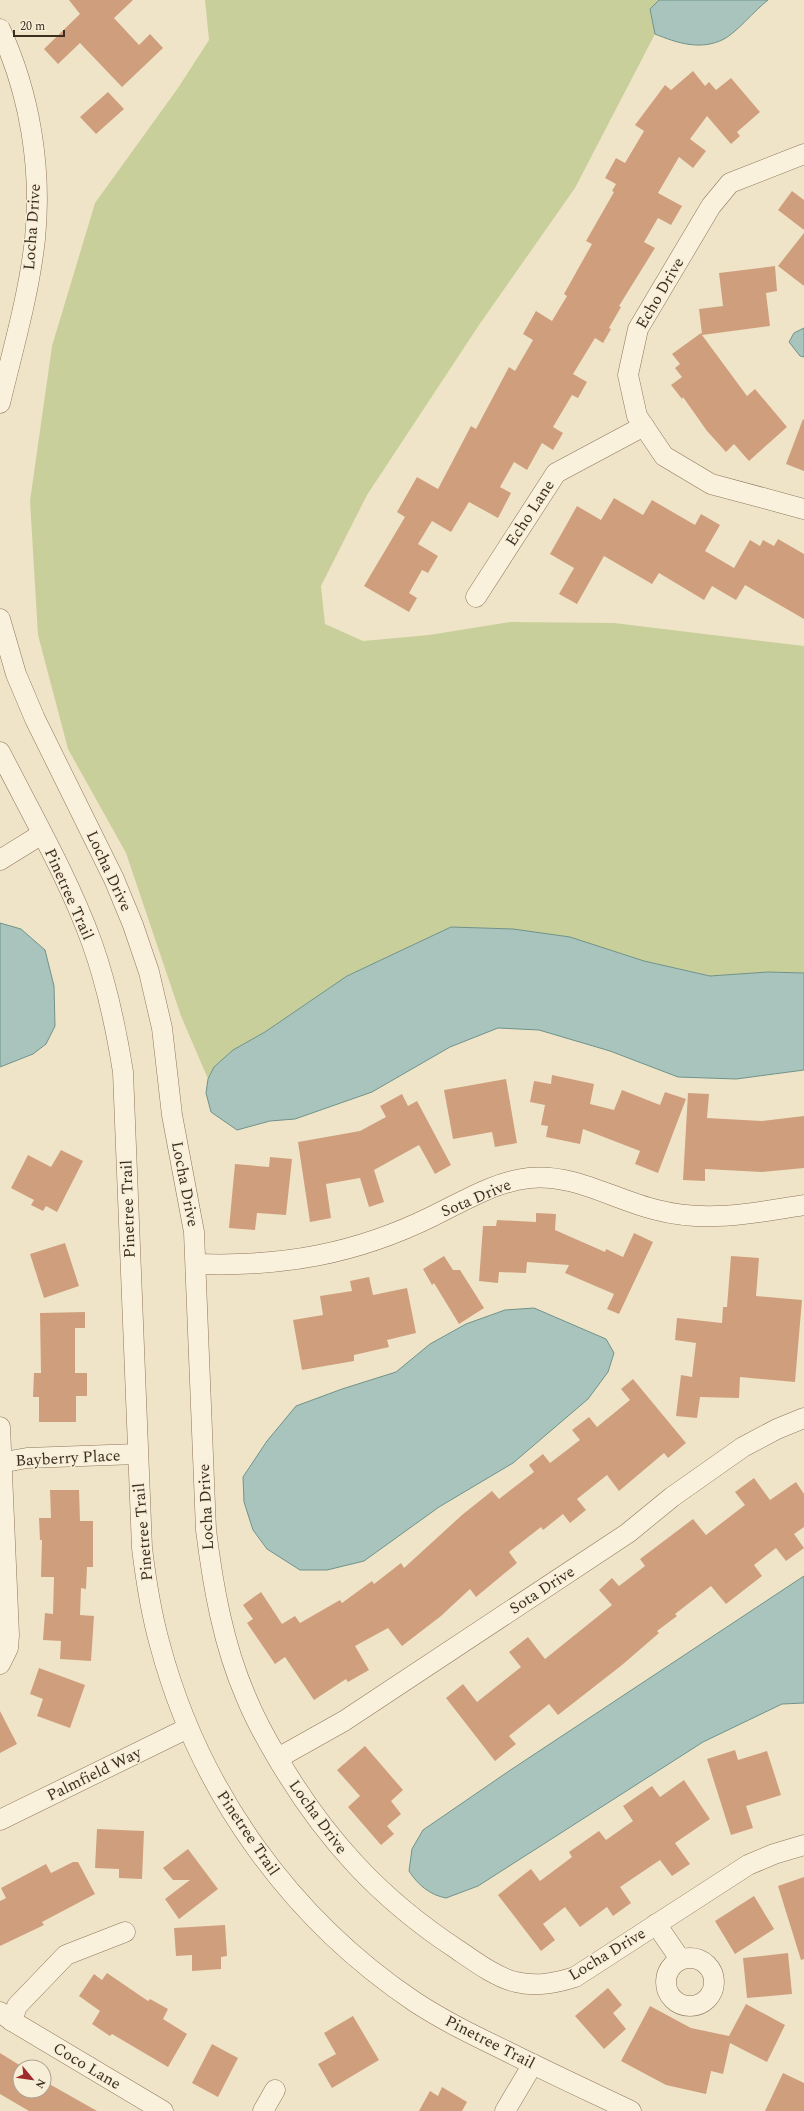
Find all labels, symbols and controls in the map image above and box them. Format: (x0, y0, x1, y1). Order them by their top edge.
scale bar (14, 12, 64, 38)
text: 20 m (20, 17, 45, 36)
street label: Locha Drive (17, 183, 47, 271)
street label: Echo Drive (630, 253, 690, 333)
street label: Echo Lane (499, 475, 561, 551)
street label: Locha Drive (80, 827, 138, 915)
street label: Pinetree Trail (38, 844, 100, 944)
street label: Locha Drive (165, 1139, 205, 1229)
street label: Pinetree Trail (114, 1159, 142, 1259)
street label: Sota Drive (437, 1172, 515, 1224)
street label: Bayberry Place (15, 1443, 121, 1473)
street label: Locha Drive (192, 1463, 220, 1551)
street label: Pinetree Trail (127, 1482, 159, 1582)
street label: Sota Drive (504, 1560, 580, 1620)
street label: Palmfield Way (43, 1740, 147, 1807)
street label: Locha Drive (283, 1775, 353, 1859)
street label: Pinetree Trail (211, 1786, 285, 1880)
street label: Locha Drive (564, 1921, 650, 1987)
street label: Pinetree Trail (441, 2009, 539, 2075)
street label: Coco Lane (48, 2036, 126, 2096)
north arrow (12, 2059, 52, 2099)
text: N (31, 2076, 50, 2092)

